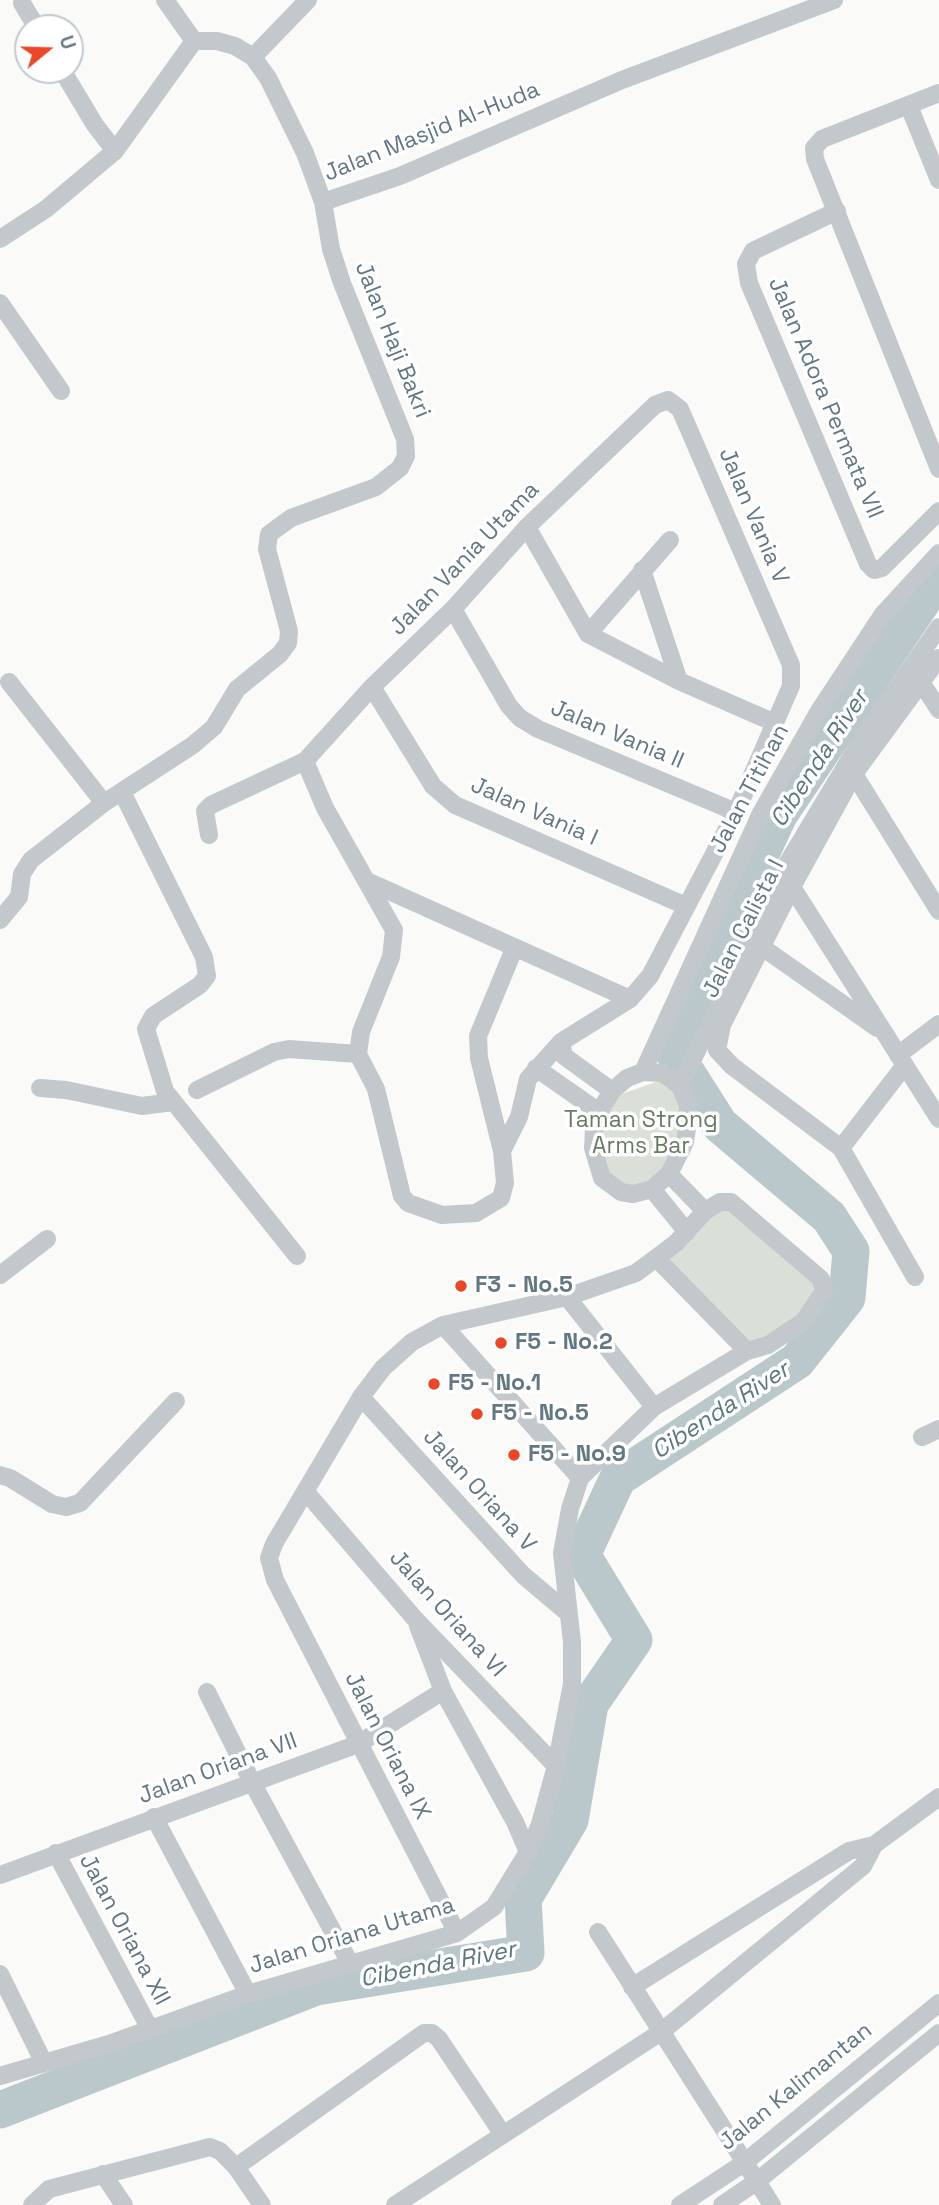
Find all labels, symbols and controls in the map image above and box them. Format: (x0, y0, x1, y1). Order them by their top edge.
north arrow (14, 14, 84, 84)
text: U (54, 33, 81, 53)
street label: Jalan Masjid Al-Huda (320, 76, 544, 188)
street label: Jalan Haji Bakri (348, 258, 436, 422)
street label: Jalan Adora Permata VII (762, 273, 888, 523)
street label: Jalan Vania V (712, 444, 794, 588)
street label: Jalan Vania Utama (385, 476, 545, 642)
water label: Cibenda River (765, 685, 875, 833)
street label: Jalan Vania II (546, 695, 688, 775)
street label: Jalan Titihan (705, 720, 795, 858)
street label: Jalan Vania I (466, 772, 602, 852)
street label: Jalan Calista I (697, 855, 791, 1003)
park label: Taman Strong Arms Bar (564, 1107, 718, 1161)
place label: F3 - No.5 (475, 1272, 573, 1300)
marker: F3 - No.5 (453, 1278, 469, 1294)
place label: F5 - No.2 (515, 1329, 613, 1357)
marker: F5 - No.2 (493, 1335, 509, 1351)
water label: Cibenda River (647, 1356, 795, 1466)
place label: F5 - No.1 (448, 1370, 541, 1398)
marker: F5 - No.1 (426, 1376, 442, 1392)
place label: F5 - No.5 (491, 1400, 589, 1428)
marker: F5 - No.5 (469, 1406, 485, 1422)
street label: Jalan Oriana V (417, 1424, 541, 1558)
place label: F5 - No.9 (528, 1441, 626, 1469)
marker: F5 - No.9 (506, 1447, 522, 1463)
street label: Jalan Oriana VI (383, 1545, 511, 1683)
street label: Jalan Oriana IX (338, 1668, 436, 1824)
street label: Jalan Oriana VII (135, 1728, 301, 1810)
street label: Jalan Oriana XII (73, 1850, 175, 2010)
street label: Jalan Oriana Utama (246, 1892, 458, 1980)
water label: Cibenda River (358, 1936, 518, 1994)
street label: Jalan Kalimantan (714, 2017, 878, 2157)

